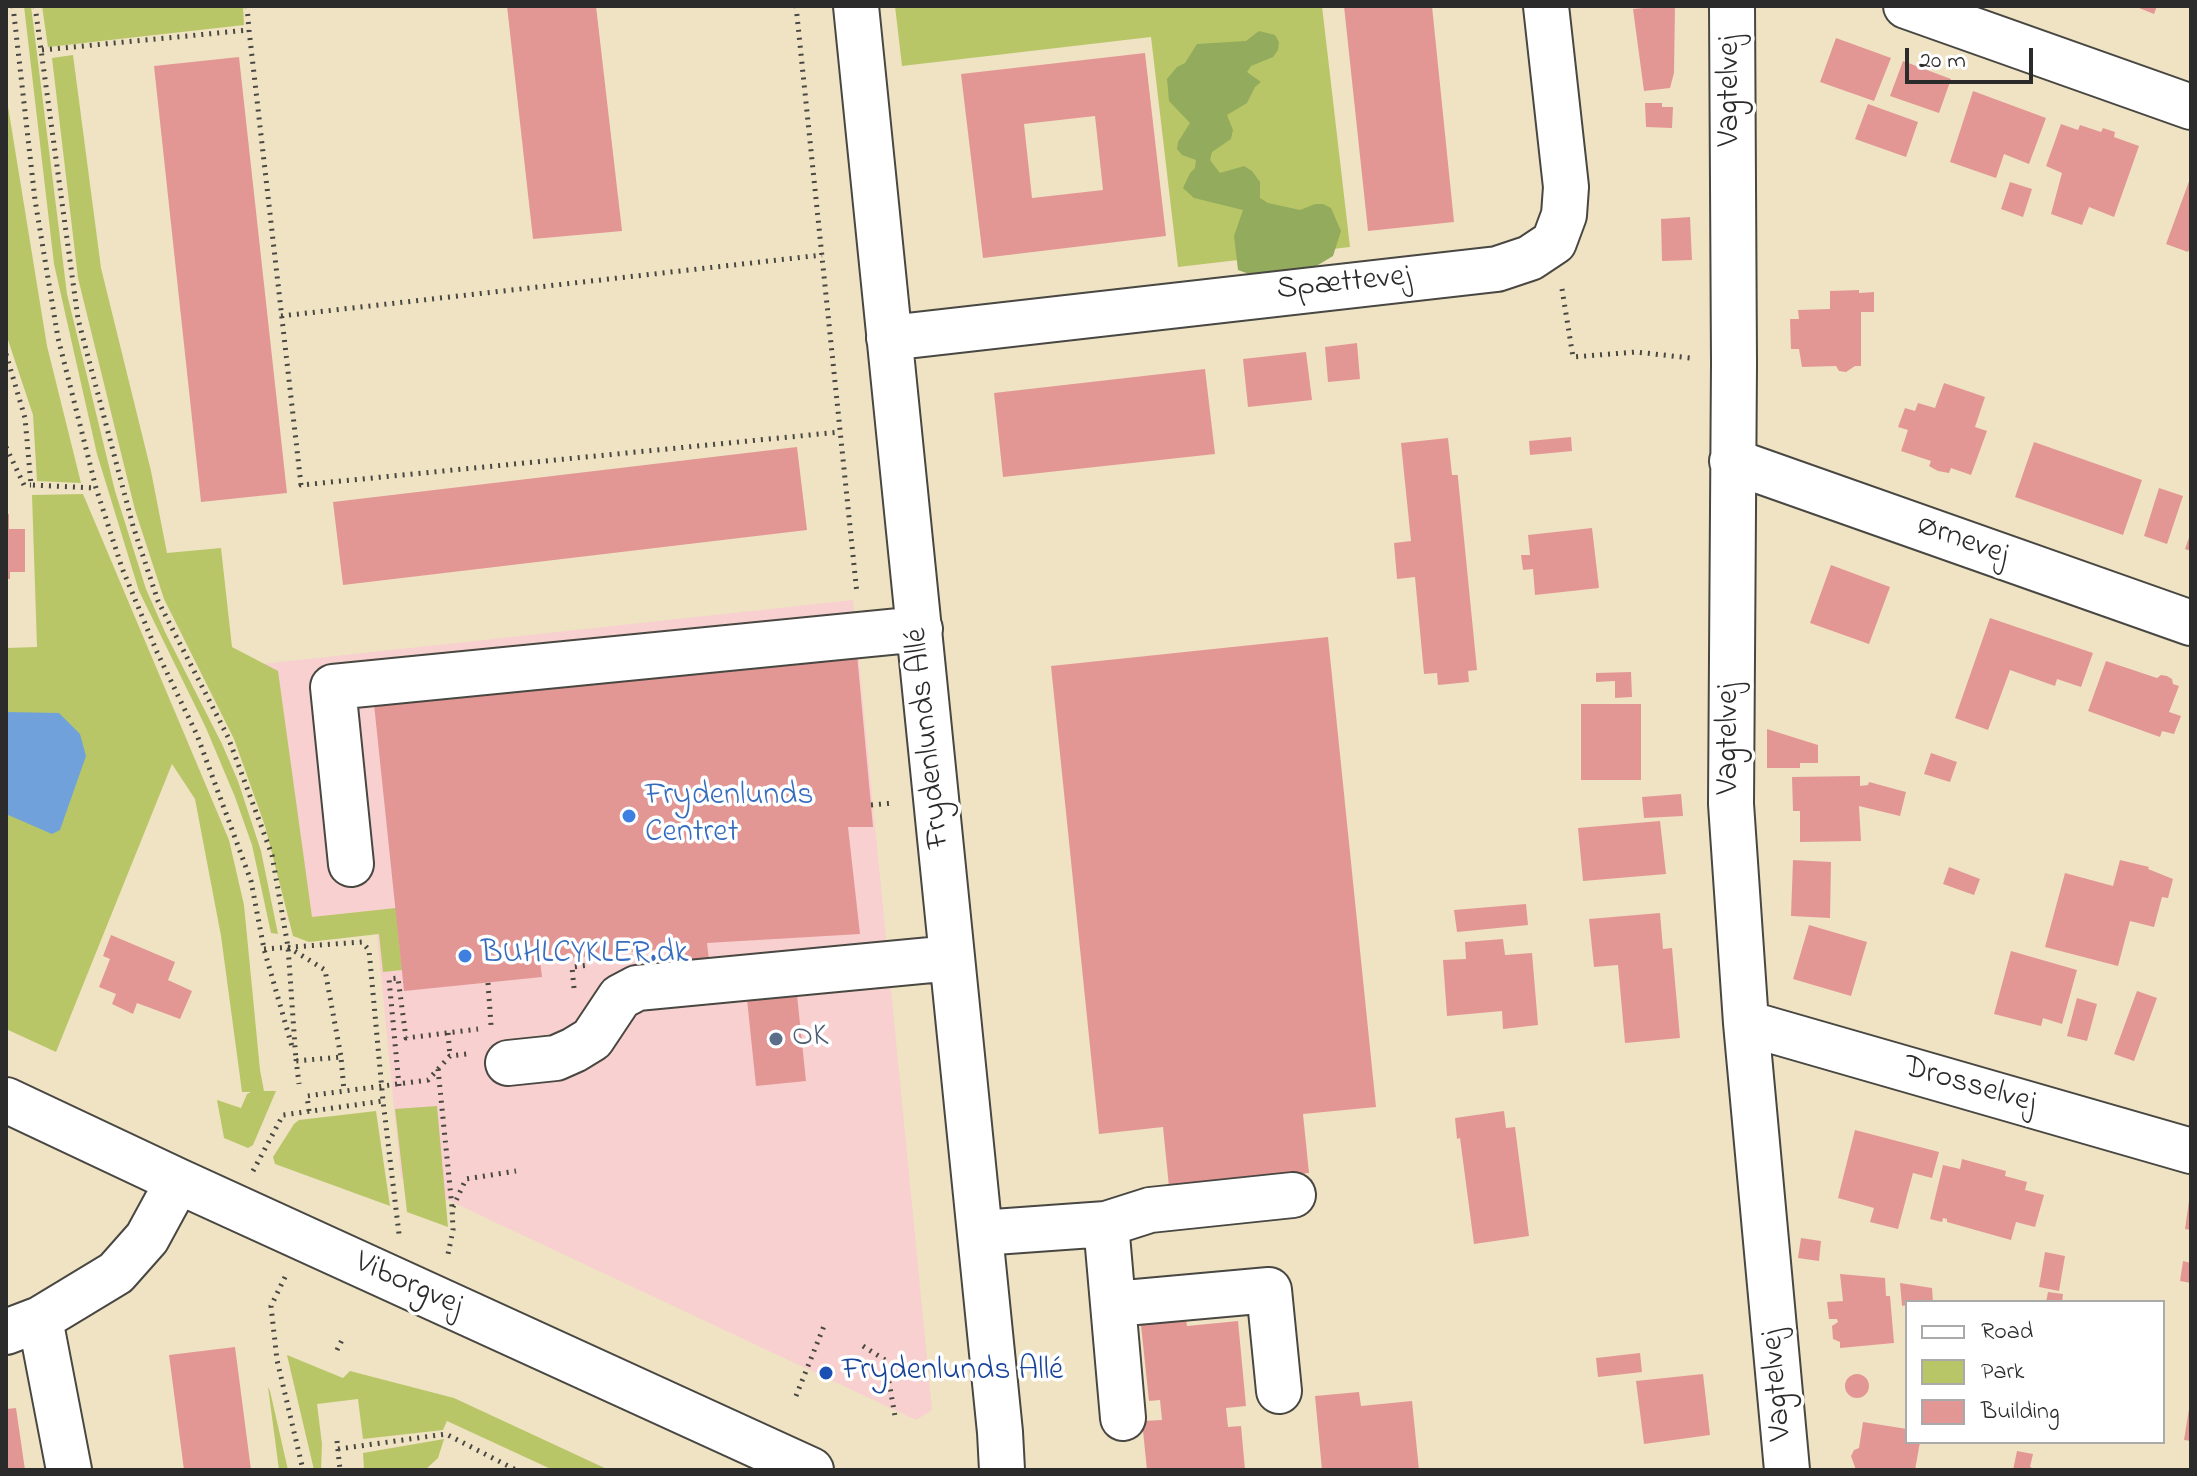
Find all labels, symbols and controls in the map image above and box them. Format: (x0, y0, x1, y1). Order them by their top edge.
scale bar (1909, 32, 2037, 82)
street label: Vagtelvej (1713, 35, 1751, 147)
text: 20 m (1919, 44, 1966, 79)
street label: Spættevej (1275, 259, 1413, 311)
street label: Ørnevej (1911, 508, 2013, 576)
street label: Frydenlunds Allé (899, 626, 961, 850)
street label: Vagtelvej (1712, 683, 1750, 795)
place label: Frydenlunds Centret (645, 779, 814, 854)
marker: Frydenlunds Centret (620, 807, 638, 825)
place label: BUHLCYKLER.dk (481, 937, 688, 975)
marker: BUHLCYKLER.dk (456, 947, 474, 965)
place label: OK (792, 1020, 829, 1058)
marker: OK (767, 1030, 785, 1048)
street label: Drosselvej (1898, 1050, 2040, 1124)
street label: Viborgvej (348, 1245, 468, 1327)
legend (1905, 1300, 2165, 1444)
text: Road (1981, 1315, 2033, 1350)
street label: Vagtelvej (1755, 1328, 1803, 1442)
place label: Frydenlunds Allé (842, 1354, 1063, 1392)
text: Park (1981, 1355, 2024, 1390)
marker: Frydenlunds Allé (817, 1364, 835, 1382)
text: Building (1981, 1395, 2060, 1430)

